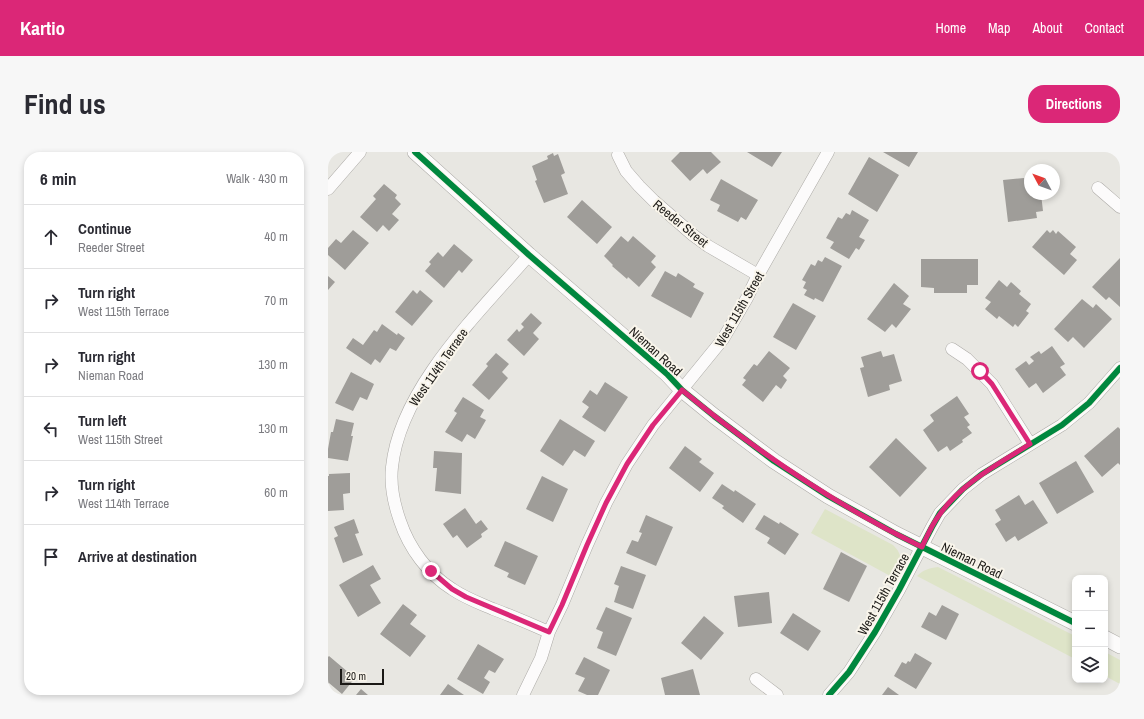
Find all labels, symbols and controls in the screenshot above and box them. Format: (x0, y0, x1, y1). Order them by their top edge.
text: Kartio (20, 15, 65, 41)
text: Home (935, 19, 966, 37)
text: Map (988, 19, 1010, 37)
text: About (1032, 19, 1062, 37)
text: Contact (1084, 19, 1124, 37)
text: Find us (24, 85, 106, 123)
button: Directions (1028, 85, 1120, 123)
north arrow (1024, 164, 1060, 200)
text: 6 min (40, 167, 76, 190)
text: Walk · 430 m (226, 170, 288, 187)
street label: Reeder Street (650, 196, 712, 251)
text: Continue (78, 218, 131, 239)
icon: ahead (40, 226, 62, 248)
text: 40 m (264, 228, 288, 245)
text: Reeder Street (78, 239, 144, 256)
street label: West 115th Street (711, 268, 768, 350)
text: Turn right (78, 282, 135, 303)
icon: right (40, 290, 62, 312)
text: 70 m (264, 292, 288, 309)
text: West 115th Terrace (78, 303, 169, 320)
street label: Nieman Road (626, 323, 686, 380)
street label: West 114th Terrace (405, 325, 472, 410)
text: Turn right (78, 346, 135, 367)
icon: right (40, 354, 62, 376)
text: 130 m (258, 356, 288, 373)
route start (971, 362, 989, 380)
text: Nieman Road (78, 367, 144, 384)
text: Turn left (78, 410, 126, 431)
icon: left (40, 418, 62, 440)
text: 130 m (258, 420, 288, 437)
text: West 115th Street (78, 431, 162, 448)
text: Turn right (78, 474, 135, 495)
icon: right (40, 482, 62, 504)
text: 60 m (264, 484, 288, 501)
text: West 114th Terrace (78, 495, 169, 512)
street label: Nieman Road (938, 538, 1005, 583)
icon: arrive (40, 546, 62, 568)
text: Arrive at destination (78, 546, 197, 567)
street label: West 115th Terrace (854, 550, 913, 638)
route end (422, 562, 440, 580)
map controls (1072, 575, 1108, 683)
button: + (1072, 575, 1108, 611)
button: − (1072, 611, 1108, 647)
button: layers (1072, 647, 1108, 683)
scale bar (340, 667, 384, 686)
text: 20 m (346, 669, 366, 683)

